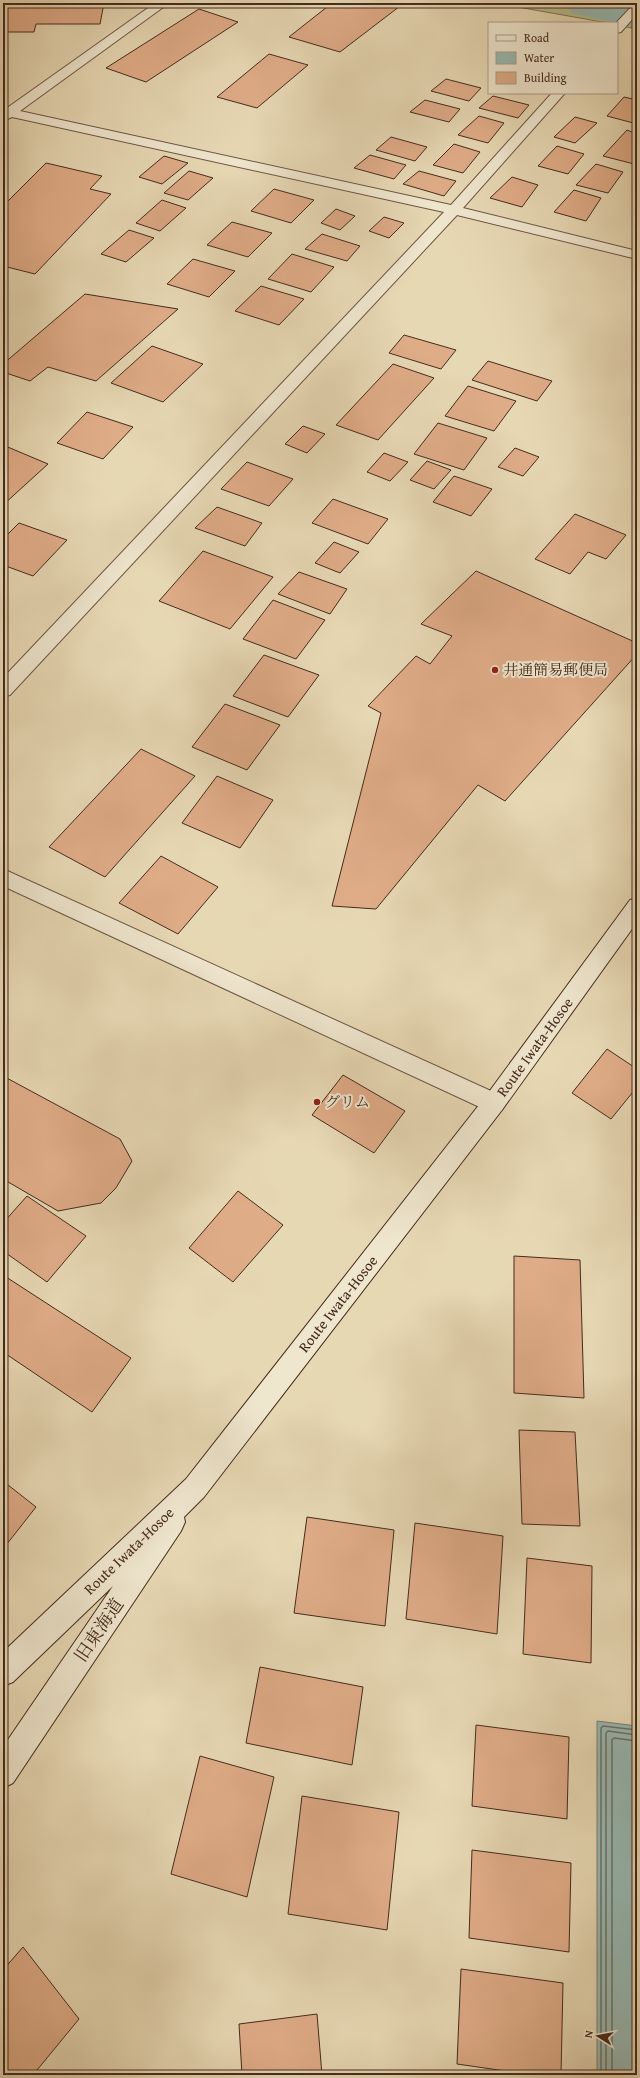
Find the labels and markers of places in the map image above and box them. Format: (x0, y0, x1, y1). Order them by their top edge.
place label: 井通簡易郵便局 (503, 659, 608, 680)
marker: 井通簡易郵便局 (490, 665, 500, 675)
place label: グリム (325, 1091, 370, 1112)
marker: グリム (312, 1097, 322, 1107)

